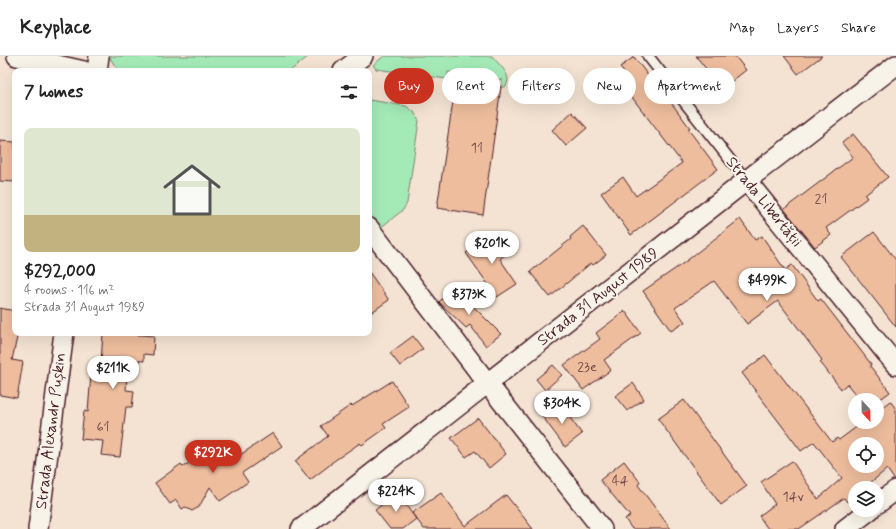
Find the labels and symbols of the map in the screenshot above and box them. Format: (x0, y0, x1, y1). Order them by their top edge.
house number: 11 (471, 139, 483, 157)
street label: Strada Libertății (721, 152, 807, 252)
house number: 21 (815, 190, 827, 208)
pin: $201K (464, 231, 520, 265)
street label: Strada 31 August 1989 (533, 243, 663, 351)
pin: $499K (739, 268, 795, 302)
pin: $373K (441, 282, 497, 316)
street label: Strada Alexandr Pușkin (31, 352, 71, 510)
pin: $211K (85, 356, 141, 390)
house number: 23e (577, 358, 597, 376)
pin: $304K (534, 391, 590, 425)
north arrow (848, 393, 884, 429)
house number: 61 (96, 418, 110, 436)
pin: $292K (185, 440, 241, 474)
house number: 44 (612, 472, 629, 490)
pin: $224K (368, 479, 424, 513)
house number: 14v (782, 488, 804, 506)

